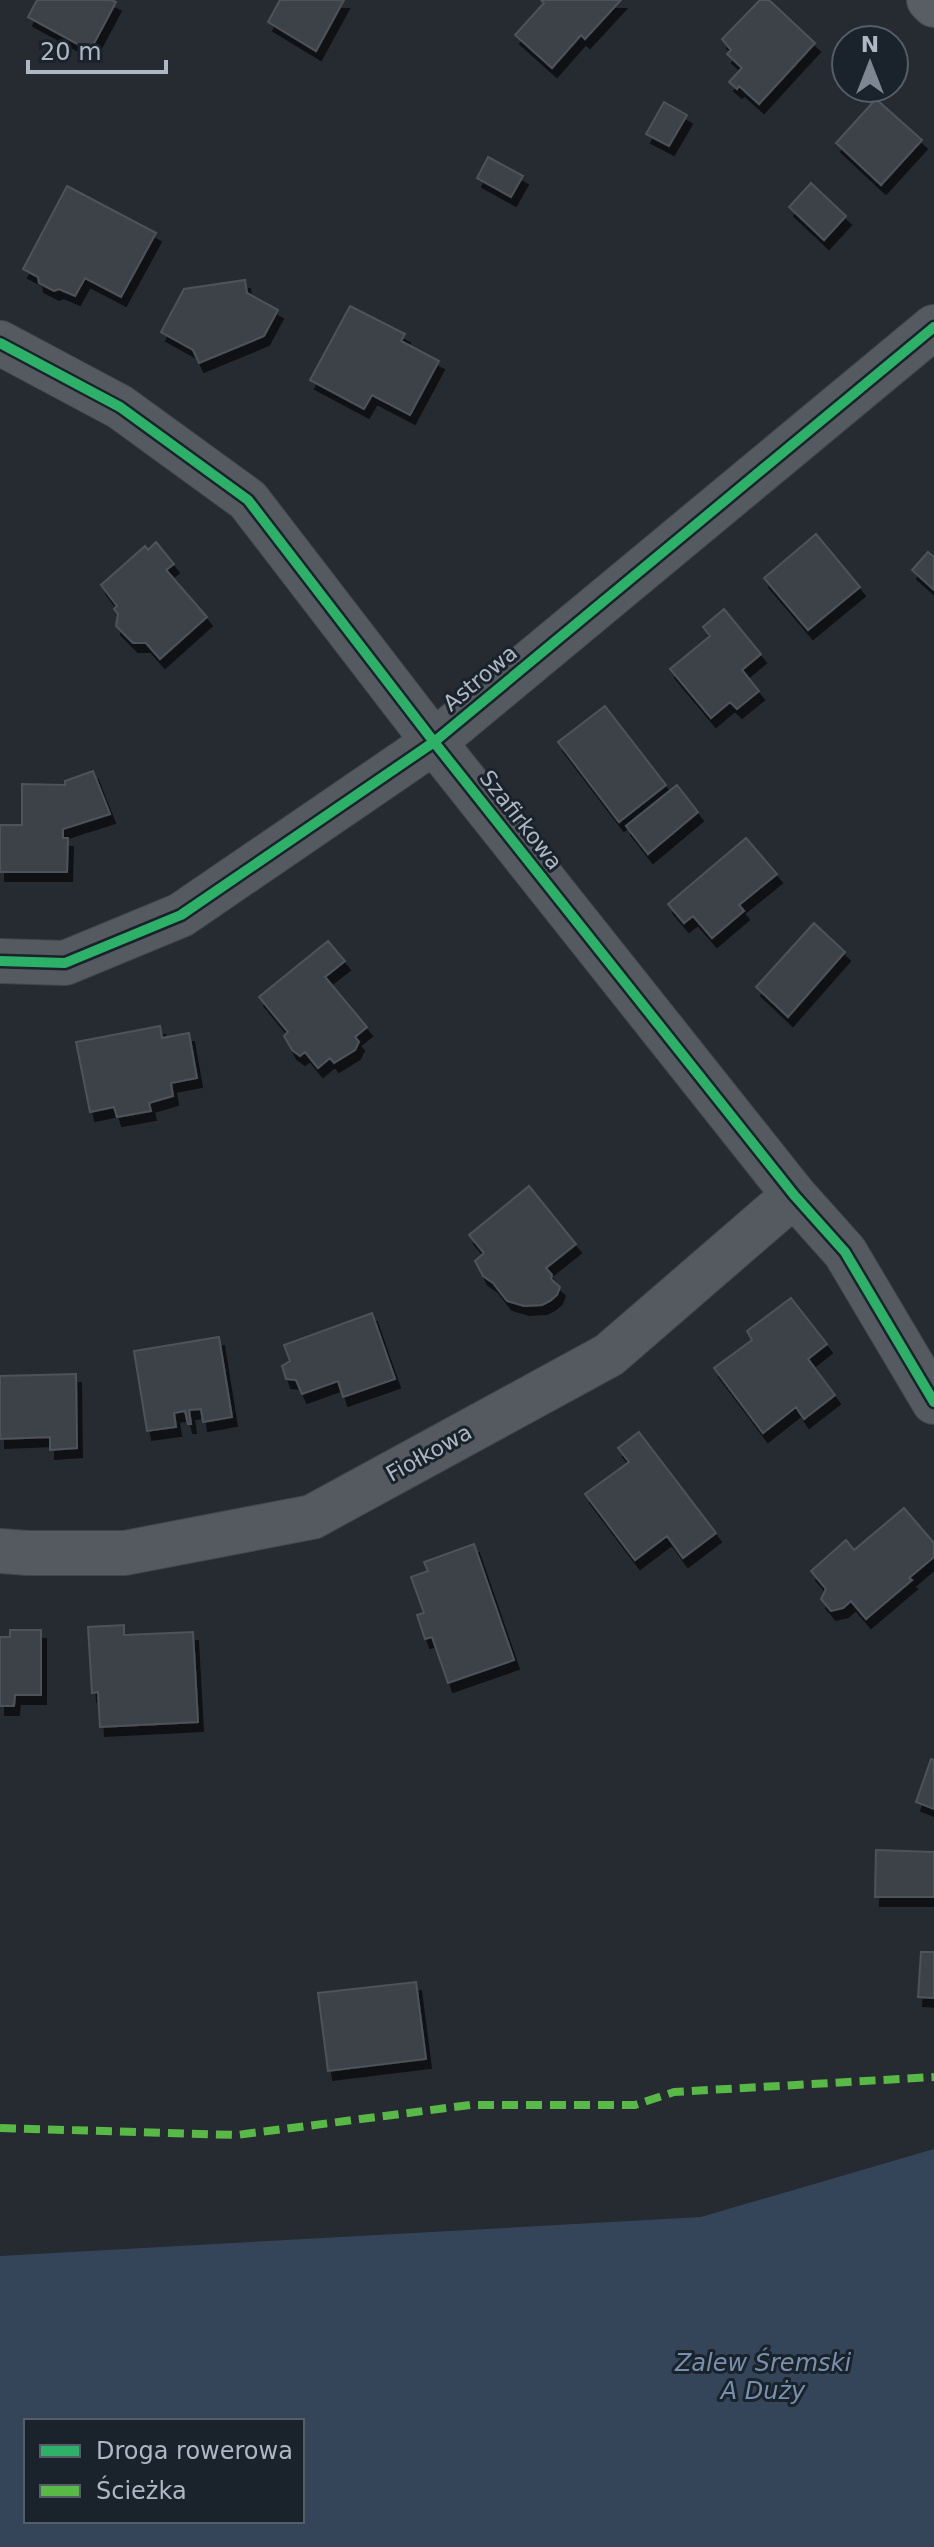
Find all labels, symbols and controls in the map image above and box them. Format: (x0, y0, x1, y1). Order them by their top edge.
scale bar (28, 24, 166, 74)
north arrow (830, 24, 910, 104)
text: N (861, 32, 879, 57)
text: 20 m (40, 38, 102, 66)
street label: Astrowa (438, 640, 522, 716)
street label: Szafirkowa (475, 765, 567, 875)
street label: Fiołkowa (382, 1419, 476, 1487)
water label: Zalew Śremski A Duży (674, 2347, 851, 2405)
legend (24, 2419, 304, 2523)
text: Droga rowerowa (96, 2437, 293, 2465)
text: Ścieżka (96, 2475, 187, 2505)

